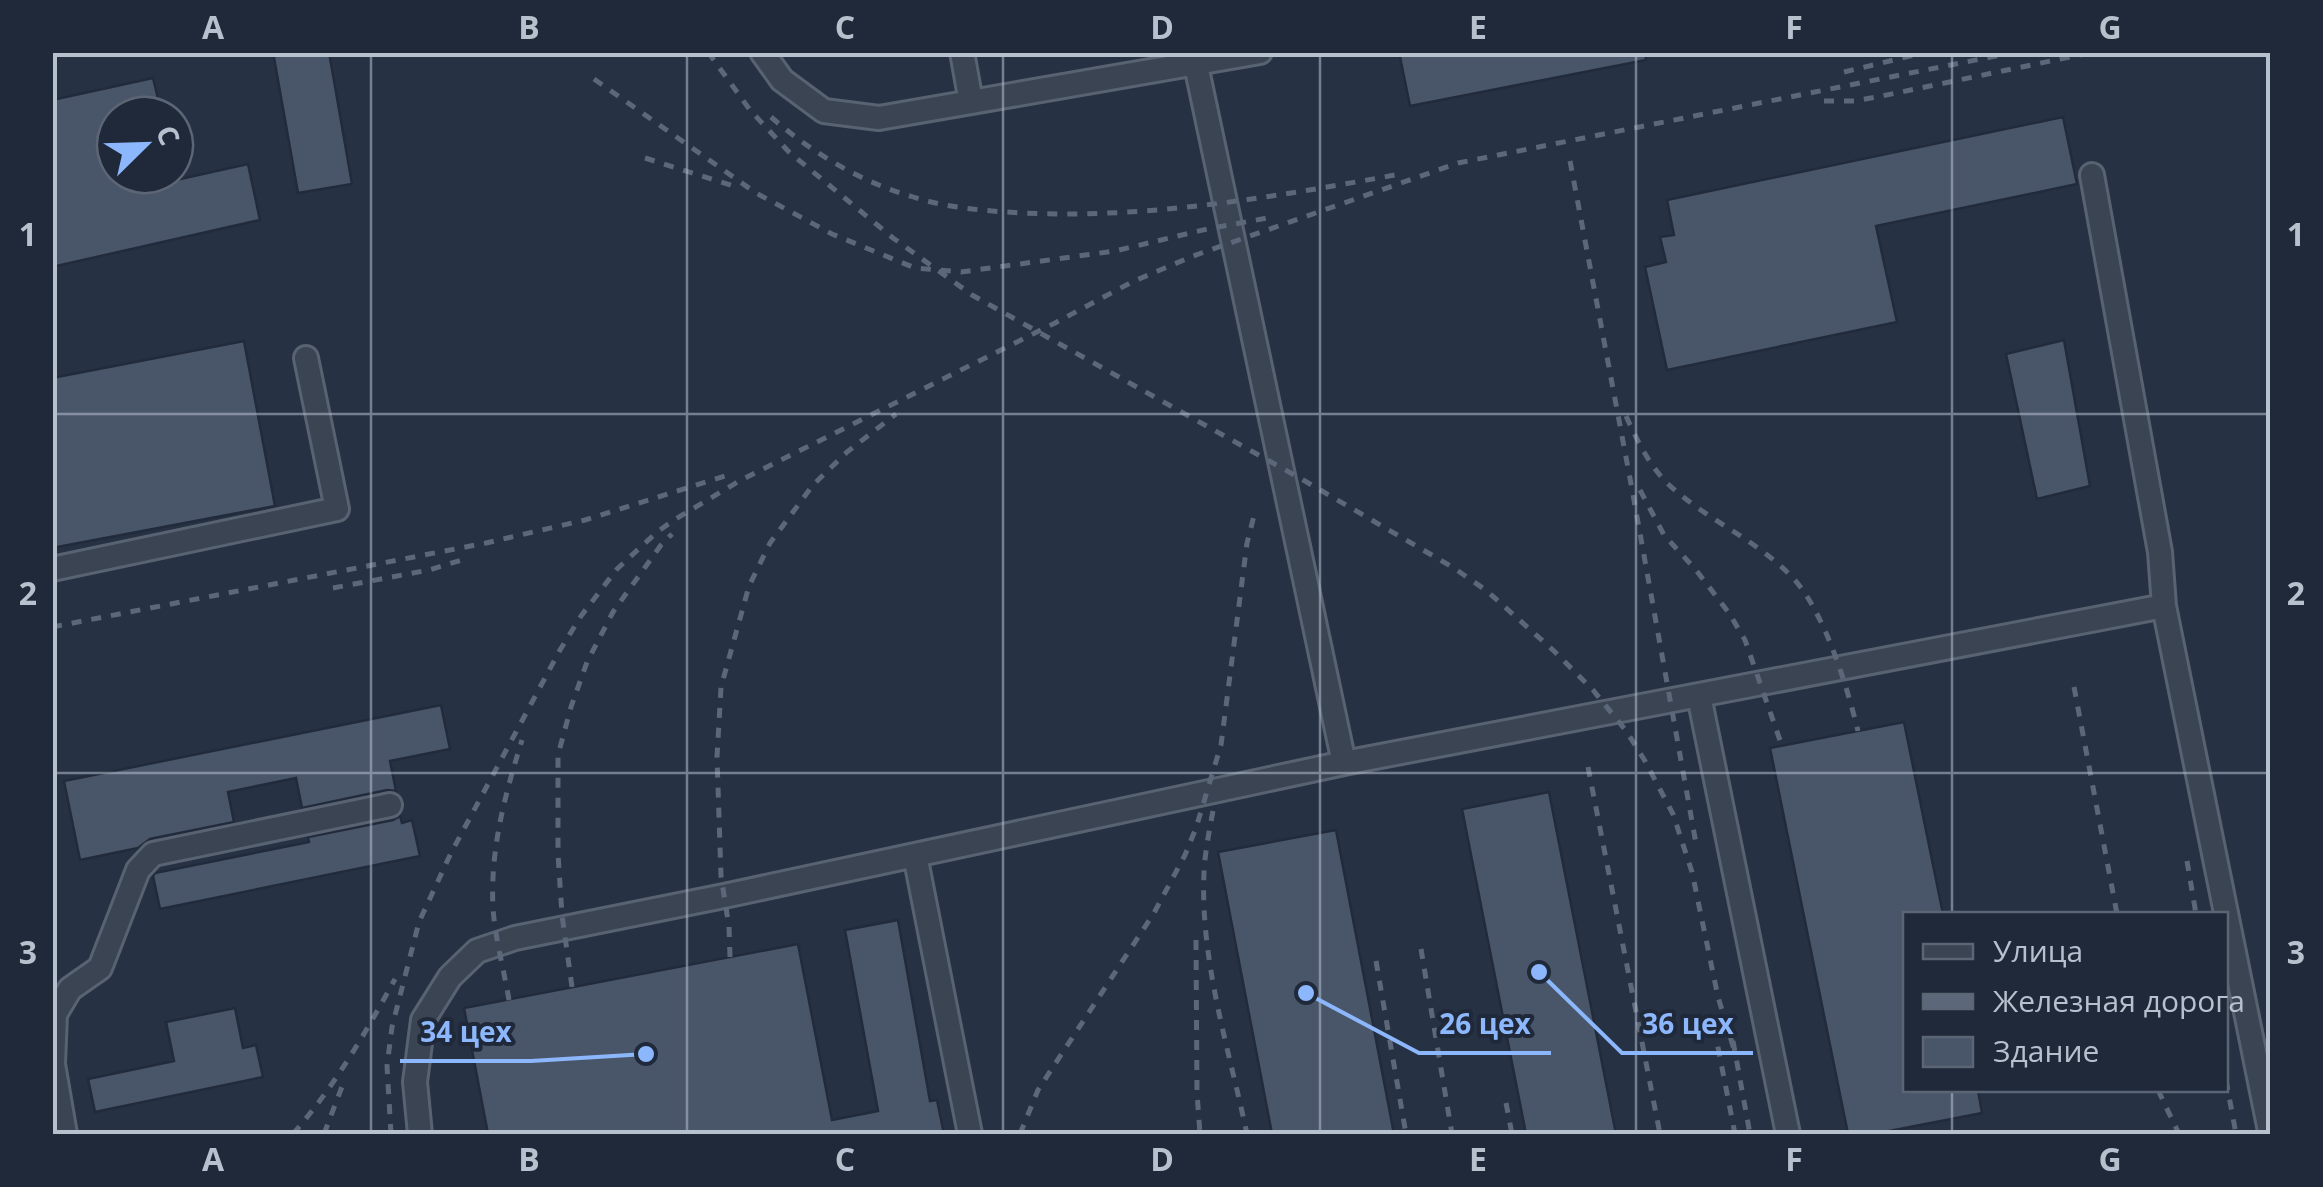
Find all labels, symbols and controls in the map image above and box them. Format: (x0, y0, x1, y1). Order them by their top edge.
text: A (202, 5, 225, 48)
text: B (518, 5, 540, 48)
text: C (835, 5, 855, 48)
text: D (1150, 5, 1174, 48)
text: E (1469, 5, 1487, 48)
text: F (1785, 5, 1803, 48)
text: G (2098, 5, 2122, 48)
north arrow (95, 95, 195, 195)
text: С (148, 119, 190, 150)
text: 1 (19, 212, 37, 255)
text: 1 (2287, 212, 2305, 255)
text: 2 (19, 571, 37, 614)
text: 2 (2287, 571, 2305, 614)
legend (1903, 912, 2228, 1092)
text: 3 (19, 930, 37, 973)
text: Улица (1993, 930, 2083, 971)
text: 3 (2287, 930, 2305, 973)
text: Железная дорога (1993, 980, 2245, 1021)
callout: 26 цех (1419, 995, 1551, 1053)
callout: 36 цех (1622, 995, 1753, 1053)
callout: 34 цех (400, 1003, 531, 1061)
text: 26 цех (1439, 1004, 1531, 1042)
text: 36 цех (1642, 1004, 1734, 1042)
text: 34 цех (420, 1012, 512, 1050)
text: Здание (1993, 1030, 2099, 1071)
text: A (202, 1137, 225, 1180)
text: B (518, 1137, 540, 1180)
text: C (835, 1137, 855, 1180)
text: D (1150, 1137, 1174, 1180)
text: E (1469, 1137, 1487, 1180)
text: F (1785, 1137, 1803, 1180)
text: G (2098, 1137, 2122, 1180)

